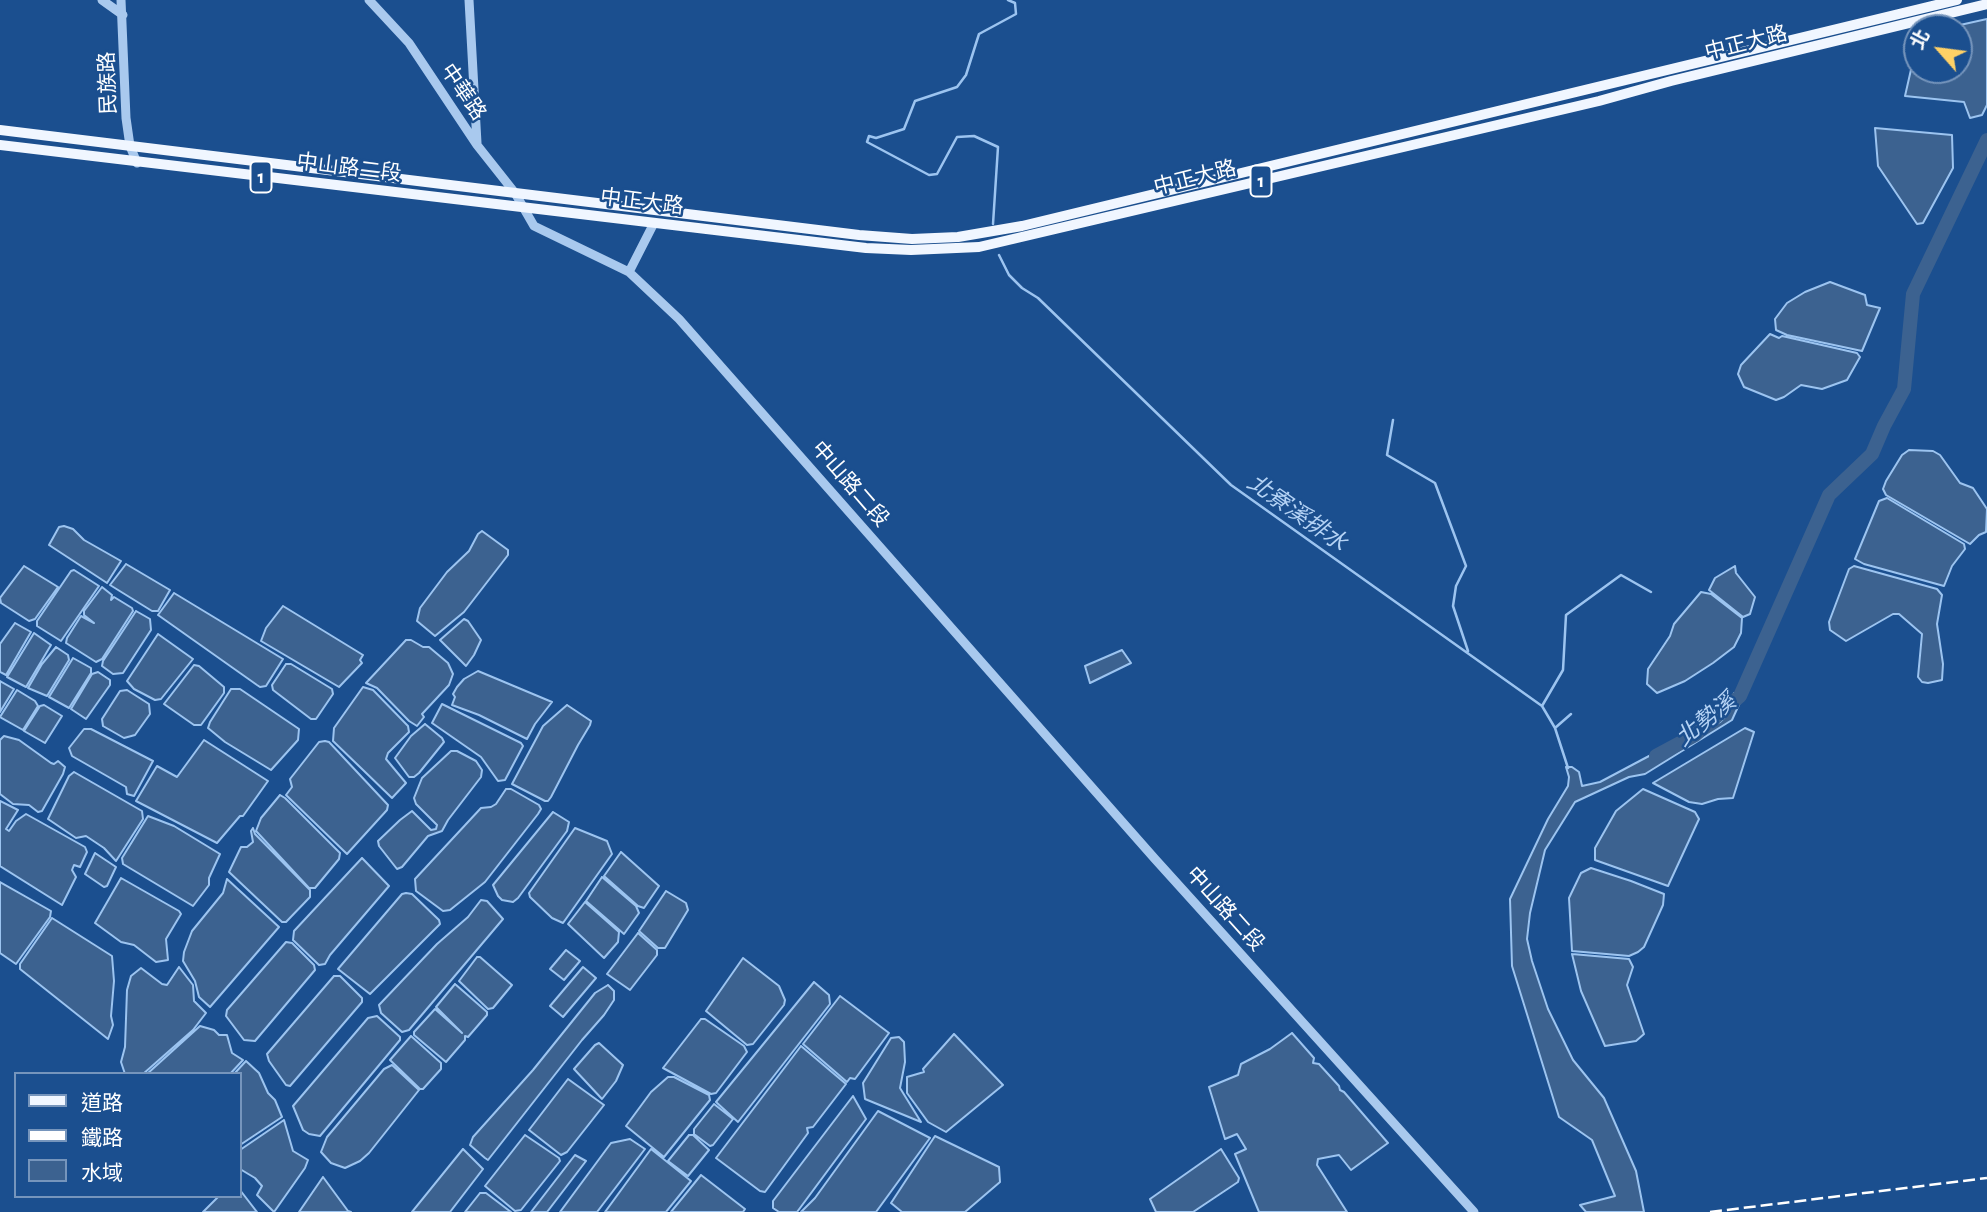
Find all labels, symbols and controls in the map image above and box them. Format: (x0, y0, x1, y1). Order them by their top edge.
north arrow (1903, 14, 1973, 84)
street label: 中正大路 (1702, 21, 1790, 65)
text: 北 (1908, 27, 1934, 53)
street label: 民族路 (94, 51, 122, 115)
street label: 中華路 (435, 59, 491, 125)
street label: 中山路二段 (295, 149, 403, 187)
street label: 中正大路 (1151, 156, 1239, 200)
road number: 1 (250, 162, 272, 192)
road number: 1 (1250, 166, 1272, 196)
street label: 中正大路 (599, 184, 685, 220)
street label: 中山路二段 (806, 436, 894, 532)
water label: 北寮溪排水 (1242, 469, 1352, 557)
water label: 北勢溪 (1671, 688, 1741, 752)
street label: 中山路二段 (1181, 862, 1269, 956)
legend (14, 1072, 242, 1198)
text: 道路 (81, 1093, 123, 1114)
text: 鐵路 (81, 1128, 123, 1149)
text: 水域 (81, 1163, 123, 1184)

